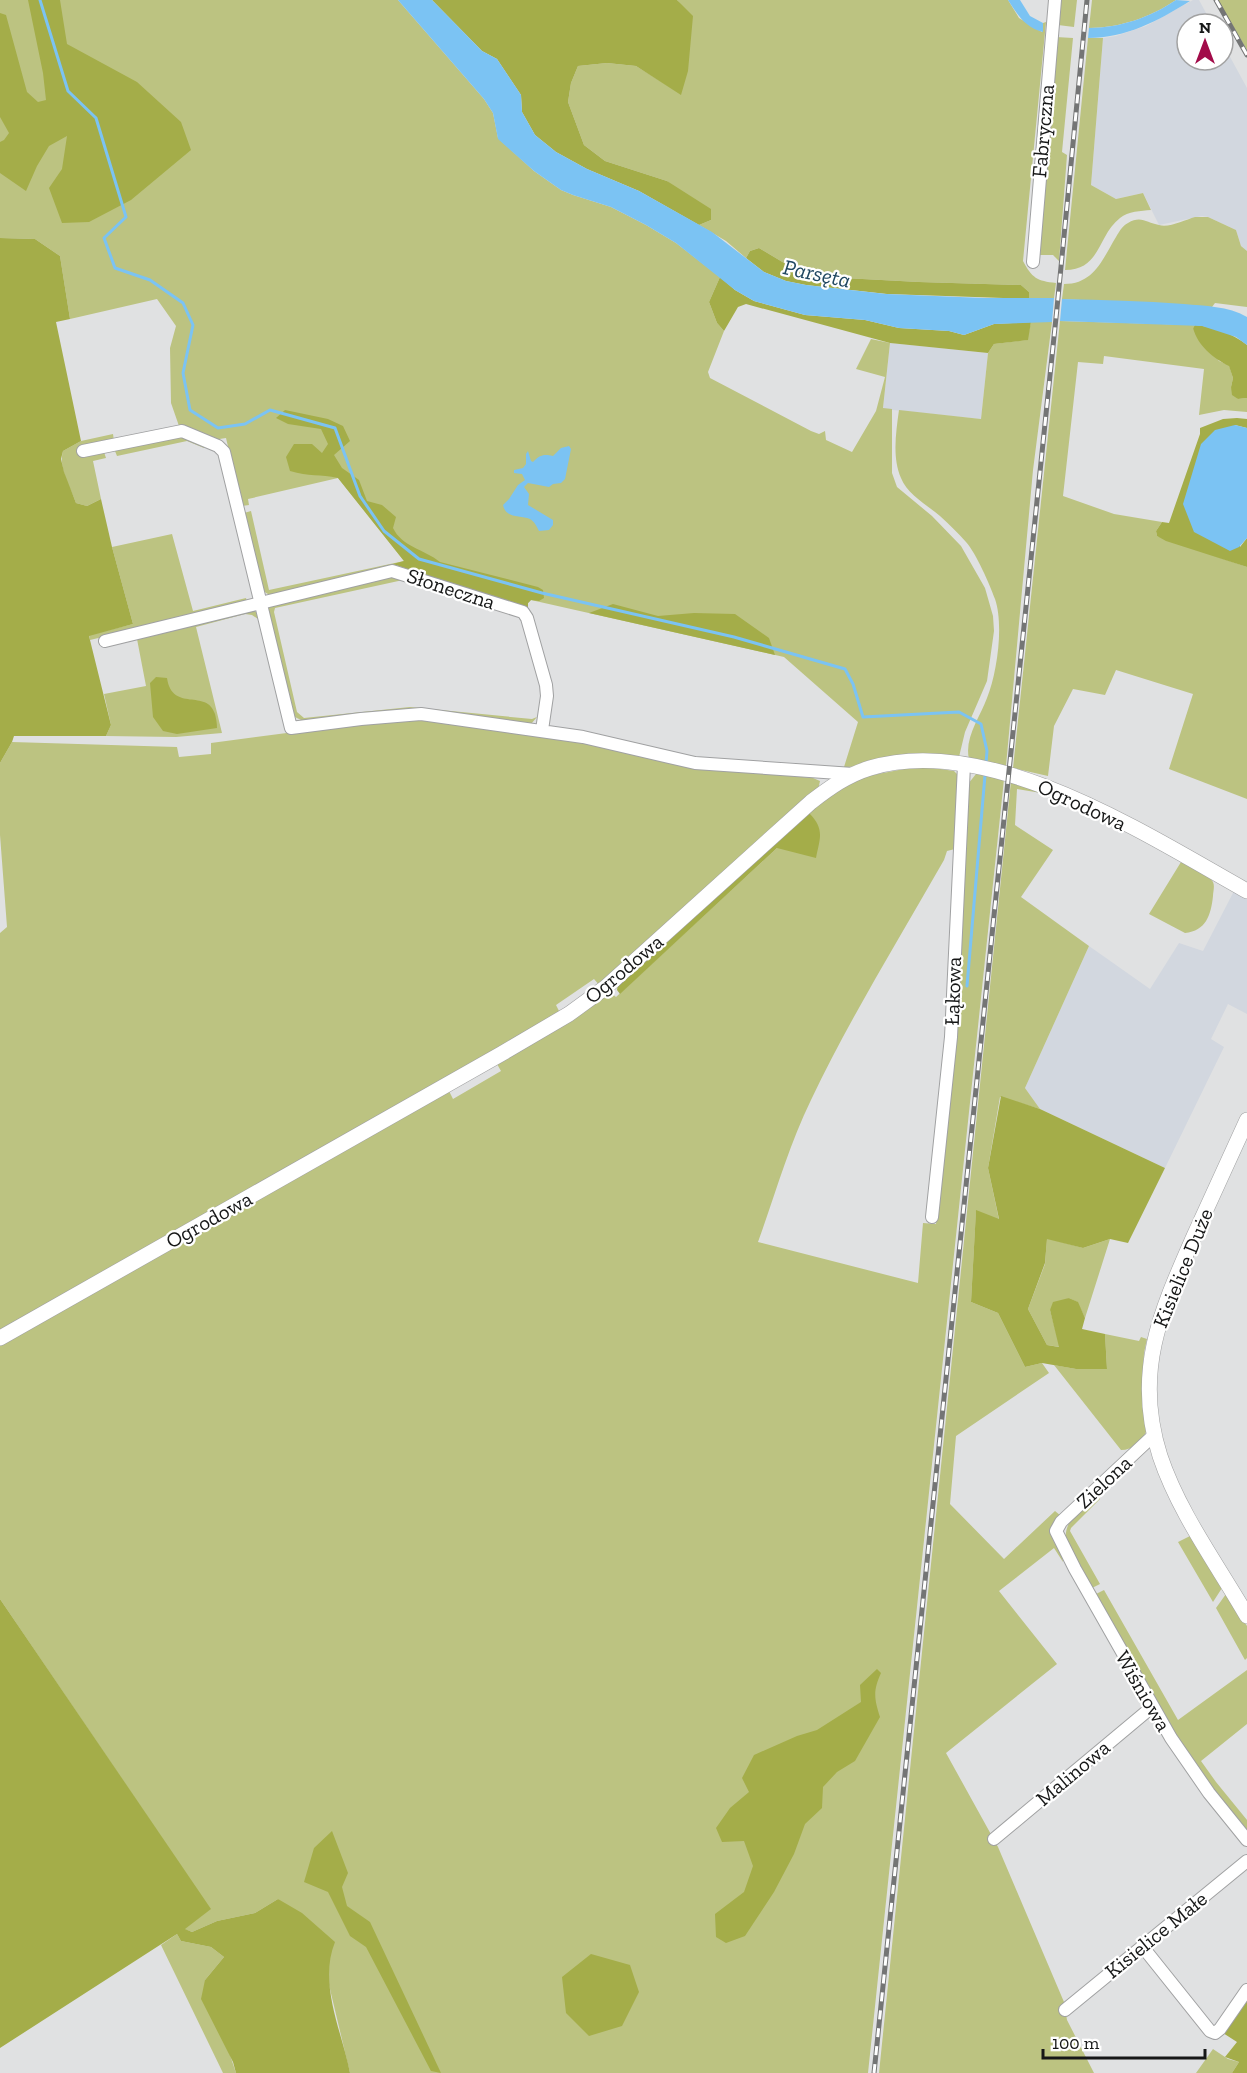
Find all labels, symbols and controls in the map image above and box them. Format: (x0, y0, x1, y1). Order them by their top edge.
north arrow (1175, 12, 1235, 72)
text: N (1199, 18, 1211, 37)
street label: Fabryczna (1026, 83, 1059, 179)
water label: Parsęta (781, 253, 853, 294)
street label: Słoneczna (404, 563, 498, 615)
street label: Ogrodowa (1034, 773, 1130, 836)
street label: Ogrodowa (579, 929, 668, 1009)
street label: Łąkowa (939, 956, 966, 1026)
street label: Ogrodowa (161, 1186, 256, 1253)
street label: Kisielice Duże (1147, 1204, 1218, 1331)
street label: Zielona (1071, 1450, 1136, 1513)
street label: Wiśniowa (1110, 1646, 1177, 1736)
street label: Malinowa (1031, 1735, 1115, 1811)
street label: Kisielice Małe (1100, 1886, 1212, 1983)
scale bar (1043, 2022, 1205, 2060)
text: 100 m (1052, 2032, 1100, 2054)

